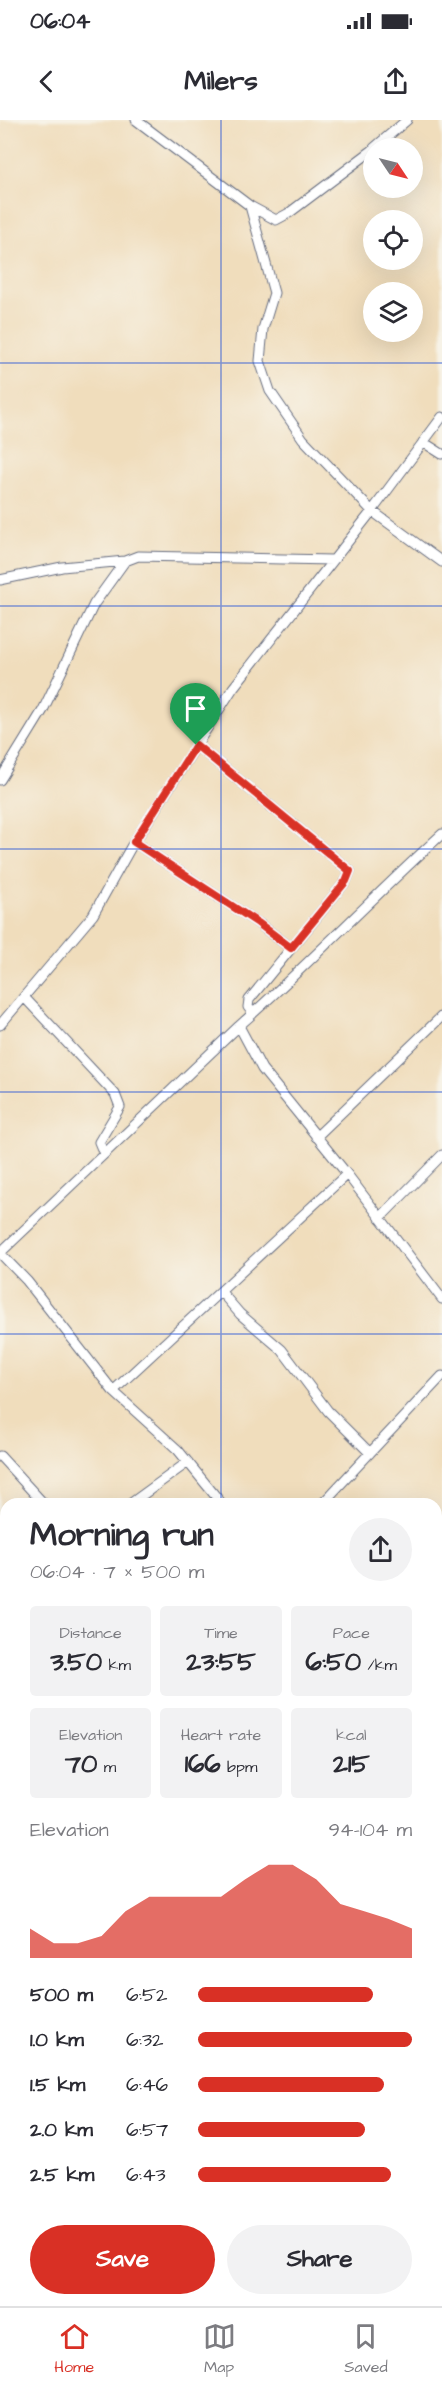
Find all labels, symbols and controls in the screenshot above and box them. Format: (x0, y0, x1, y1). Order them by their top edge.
text: 06:04 (30, 6, 90, 37)
text: Milers (184, 62, 258, 100)
icon: back (30, 65, 63, 98)
icon: share (379, 65, 412, 98)
north arrow (363, 138, 423, 198)
map controls (363, 138, 423, 342)
button: locate (363, 210, 423, 270)
button: layers (363, 282, 423, 342)
pin (170, 683, 221, 745)
icon: arrive (179, 692, 212, 725)
text: Morning run (30, 1512, 214, 1558)
button: share (349, 1518, 412, 1581)
text: 06:04 · 7 × 500 m (30, 1558, 204, 1586)
text: Distance (60, 1622, 122, 1644)
text: Time (204, 1622, 238, 1644)
text: Pace (333, 1622, 370, 1644)
text: 3.50 (50, 1644, 102, 1680)
text: 23:55 (186, 1644, 256, 1680)
text: 6:50 (306, 1644, 361, 1680)
text: km (102, 1654, 131, 1676)
text: /km (361, 1654, 397, 1676)
text: Elevation (59, 1724, 122, 1746)
text: Heart rate (181, 1724, 261, 1746)
text: kcal (336, 1724, 367, 1746)
text: 70 (65, 1746, 97, 1782)
text: 166 (185, 1746, 221, 1782)
text: 215 (333, 1746, 370, 1782)
text: m (97, 1756, 116, 1778)
text: bpm (221, 1756, 257, 1778)
text: Elevation (30, 1816, 109, 1844)
text: 94–104 m (328, 1816, 412, 1844)
text: 500 m (30, 1981, 93, 2009)
text: 6:52 (126, 1981, 167, 2009)
text: 1.0 km (30, 2026, 84, 2054)
text: 6:32 (126, 2026, 164, 2054)
text: 1.5 km (30, 2071, 85, 2099)
text: 6:46 (126, 2071, 168, 2099)
text: 2.0 km (30, 2116, 93, 2144)
text: 6:57 (126, 2116, 168, 2144)
text: 2.5 km (30, 2161, 94, 2189)
text: 6:43 (126, 2161, 166, 2189)
button: Save (30, 2225, 215, 2294)
button: Share (227, 2225, 412, 2294)
tab: Home (54, 2320, 94, 2378)
tab: Map (203, 2320, 236, 2378)
tab: Saved (344, 2320, 388, 2378)

